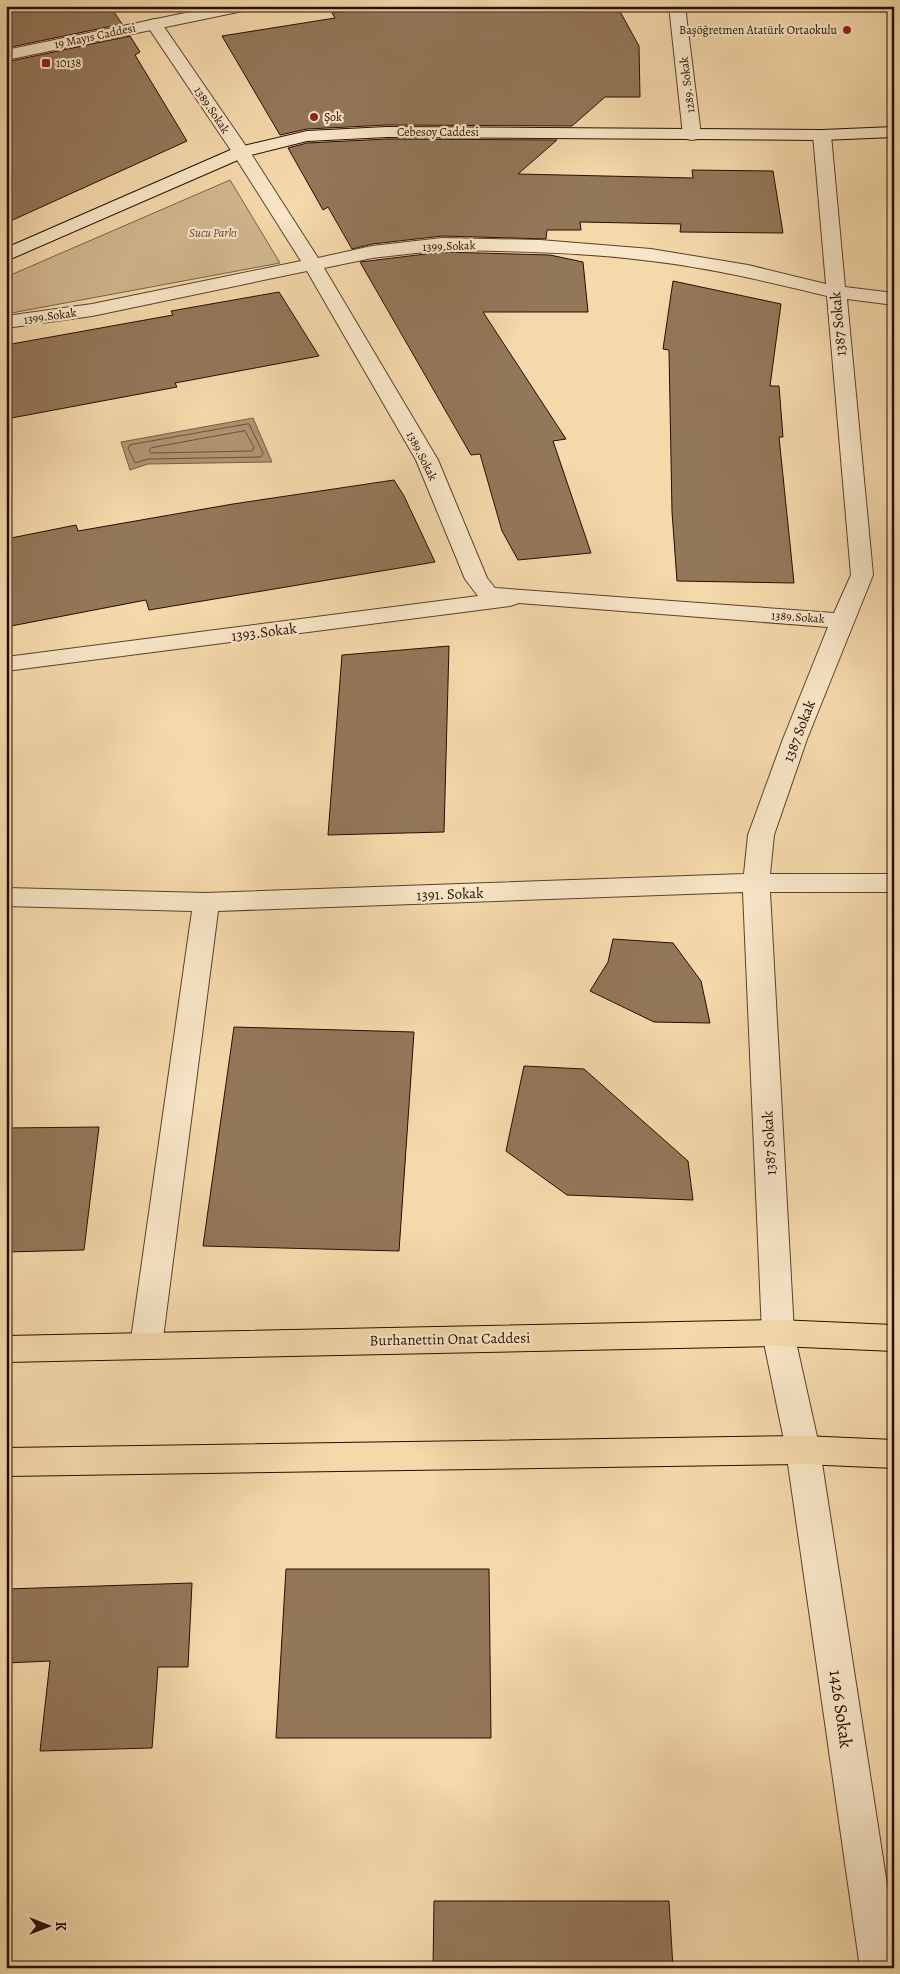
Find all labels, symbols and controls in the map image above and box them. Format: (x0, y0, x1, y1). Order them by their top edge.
street label: 19 Mayıs Caddesi (53, 20, 137, 52)
place label: Başöğretmen Atatürk Ortaokulu (679, 22, 838, 38)
marker: Başöğretmen Atatürk Ortaokulu (841, 24, 853, 36)
place label: 10138 (56, 55, 82, 71)
street label: 1289. Sokak (676, 56, 698, 114)
marker: 10138 (40, 57, 52, 69)
street label: 1389.Sokak (190, 83, 234, 137)
place label: Şok (324, 109, 342, 125)
marker: Şok (308, 111, 320, 123)
street label: Cebesoy Caddesi (397, 124, 479, 140)
park label: Sucu Parkı (189, 225, 237, 241)
street label: 1399.Sokak (422, 237, 476, 255)
street label: 1387 Sokak (825, 290, 851, 357)
street label: 1399.Sokak (23, 304, 77, 328)
street label: 1389.Sokak (403, 429, 441, 483)
street label: 1389.Sokak (771, 607, 825, 627)
street label: 1393.Sokak (230, 618, 298, 646)
street label: 1387 Sokak (778, 697, 820, 765)
street label: 1391. Sokak (416, 883, 485, 905)
street label: 1387 Sokak (757, 1110, 781, 1176)
street label: Burhanettin Onat Caddesi (369, 1328, 531, 1350)
street label: 1426 Sokak (824, 1668, 858, 1750)
north arrow (22, 1902, 72, 1952)
text: K (51, 1921, 70, 1931)

